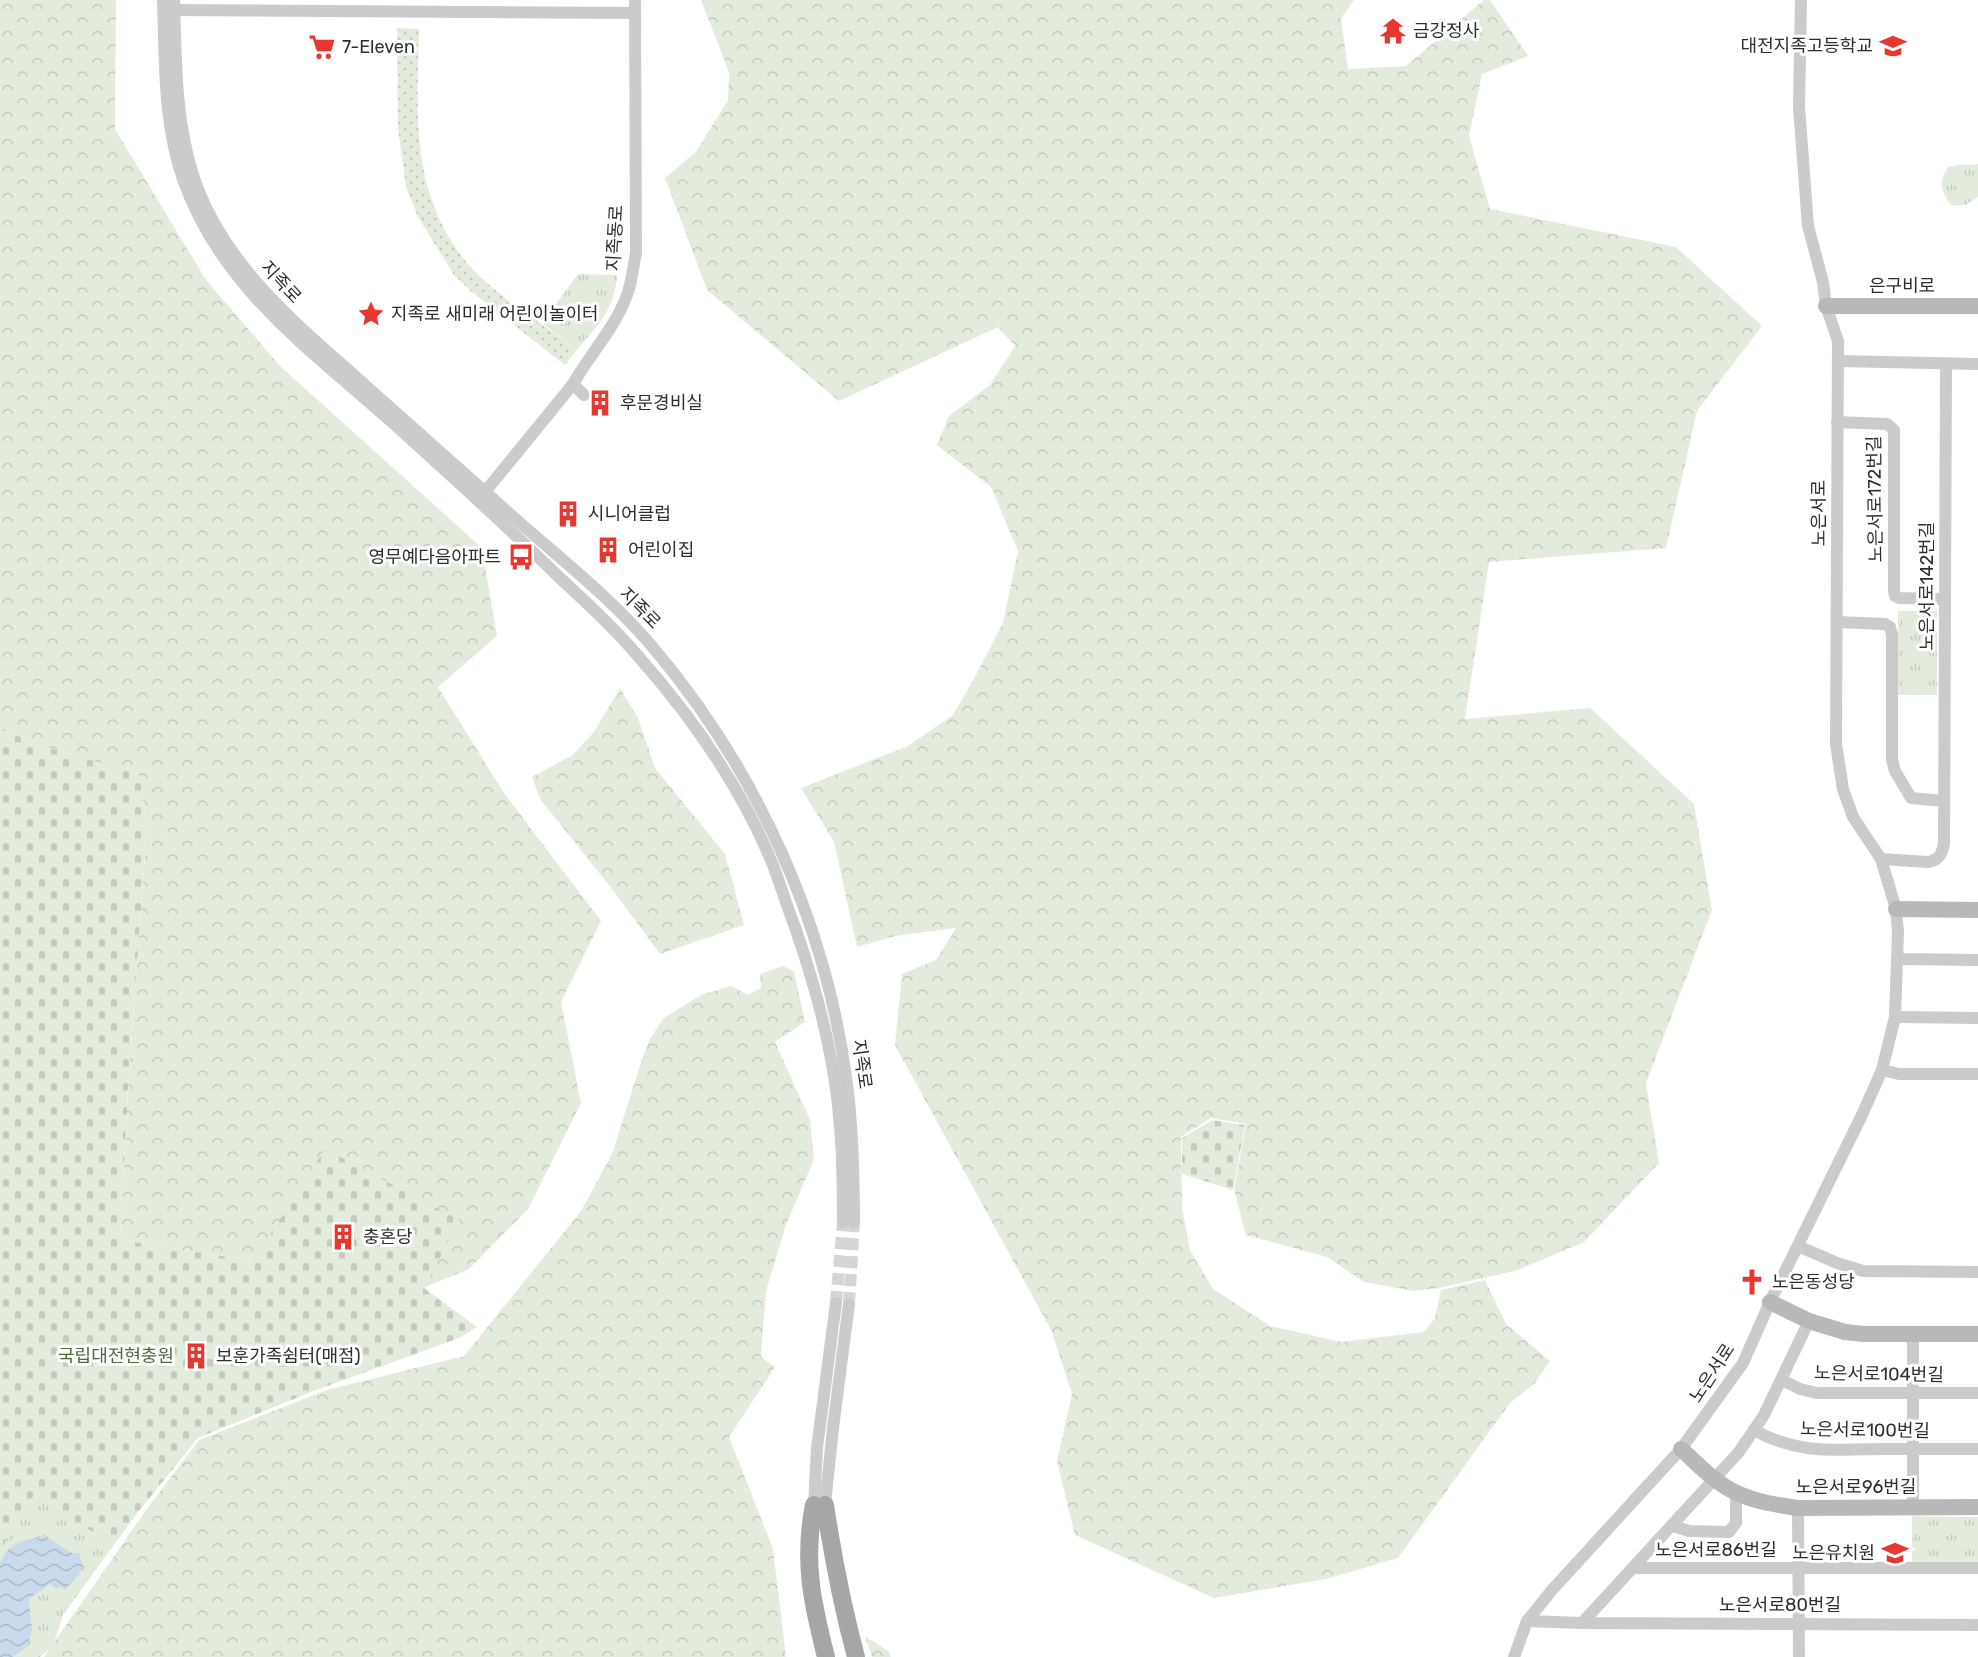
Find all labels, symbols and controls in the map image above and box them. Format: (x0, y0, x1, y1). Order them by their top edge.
temple icon: 금강정사 (1378, 16, 1408, 46)
place label: 금강정사 (1413, 20, 1480, 42)
school or university icon: 대전지족고등학교 (1878, 31, 1908, 61)
supermarket icon: 7-Eleven (307, 32, 337, 62)
place label: 대전지족고등학교 (1741, 35, 1873, 57)
place label: 7-Eleven (342, 36, 415, 58)
street label: 지족동로 (602, 204, 628, 272)
street label: 지족로 (256, 256, 306, 308)
street label: 은구비로 (1869, 275, 1935, 297)
place icon: 지족로 새미래 어린이놀이터 (356, 299, 386, 329)
place label: 지족로 새미래 어린이놀이터 (391, 303, 599, 325)
building icon: 후문경비실 (585, 388, 615, 418)
place label: 후문경비실 (620, 392, 703, 414)
street label: 노은서로172번길 (1863, 435, 1887, 563)
street label: 노은서로 (1808, 480, 1830, 546)
building icon: 시니어클럽 (553, 499, 583, 529)
place label: 시니어클럽 (588, 503, 671, 525)
street label: 노은서로142번길 (1916, 522, 1938, 650)
building icon: 어린이집 (593, 535, 623, 565)
place label: 어린이집 (628, 539, 694, 561)
bus stop icon: 영무예다음아파트 (506, 542, 536, 572)
place label: 영무예다음아파트 (369, 546, 501, 568)
street label: 지족로 (615, 583, 665, 633)
street label: 지족로 (848, 1038, 876, 1090)
building icon: 충혼당 (328, 1222, 358, 1252)
place label: 충혼당 (363, 1226, 413, 1248)
church icon: 노은동성당 (1737, 1267, 1767, 1297)
place label: 노은동성당 (1772, 1271, 1855, 1293)
street label: 노은서로 (1685, 1339, 1739, 1407)
building icon: 보훈가족쉼터(매점) (181, 1341, 211, 1371)
park label: 국립대전현충원 (58, 1345, 174, 1367)
place label: 보훈가족쉼터(매점) (216, 1345, 361, 1367)
street label: 노은서로104번길 (1814, 1362, 1944, 1386)
street label: 노은서로100번길 (1800, 1418, 1930, 1442)
street label: 노은서로96번길 (1796, 1476, 1916, 1498)
school or university icon: 노은유치원 (1880, 1538, 1910, 1568)
street label: 노은서로86번길 (1655, 1539, 1777, 1561)
place label: 노은유치원 (1792, 1542, 1875, 1564)
street label: 노은서로80번길 (1719, 1594, 1841, 1616)

